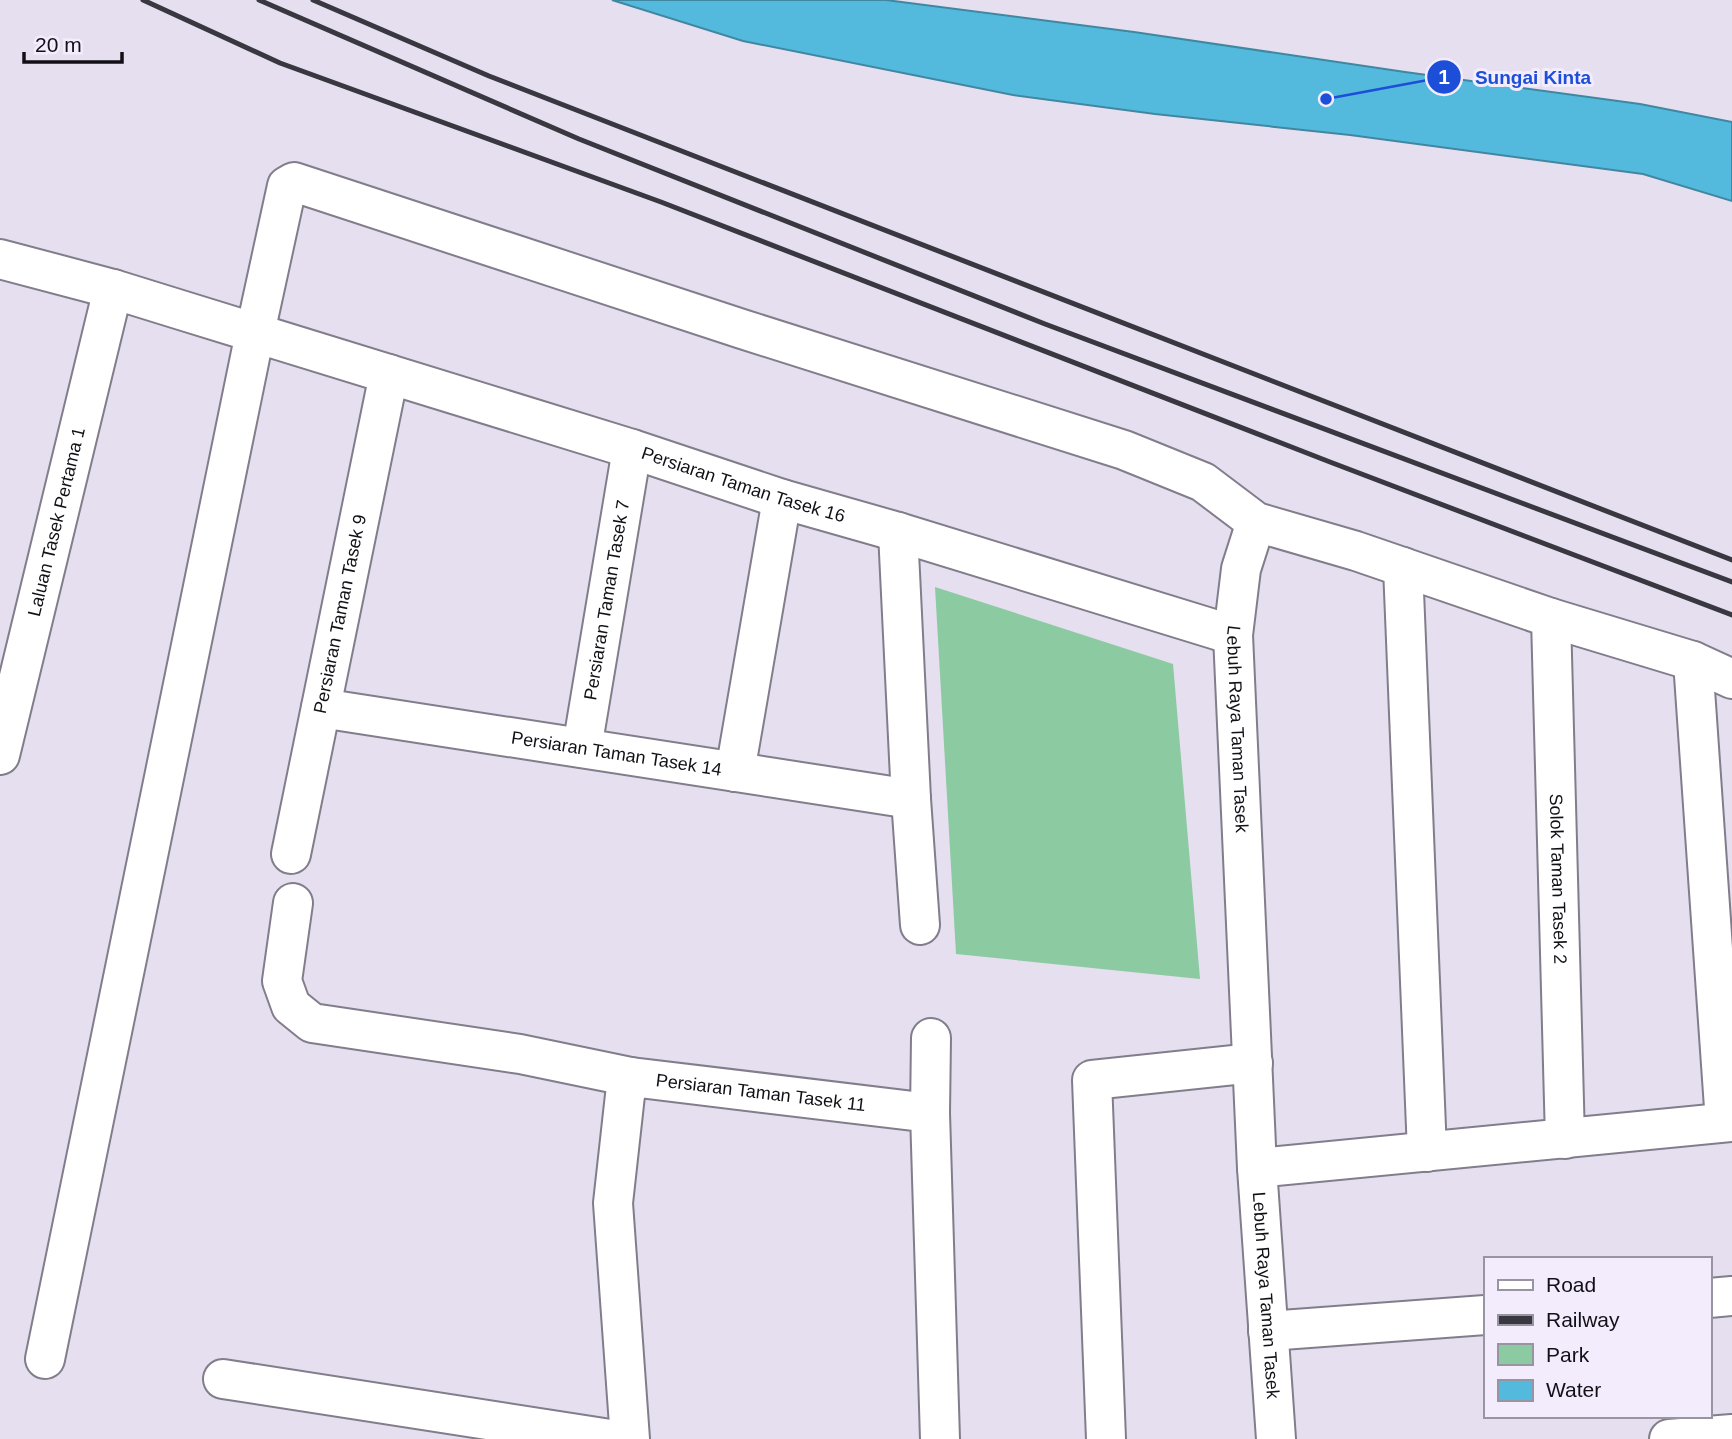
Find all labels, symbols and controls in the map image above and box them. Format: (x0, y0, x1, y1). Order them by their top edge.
scale bar (24, 21, 122, 65)
text: 20 m (35, 33, 82, 56)
callout: Sungai Kinta (1426, 57, 1606, 97)
text: 1 (1438, 65, 1450, 88)
text: Sungai Kinta (1475, 67, 1591, 88)
street label: Laluan Tasek Pertama 1 (24, 425, 89, 618)
street label: Persiaran Taman Tasek 16 (639, 443, 847, 526)
street label: Persiaran Taman Tasek 7 (580, 499, 633, 702)
street label: Persiaran Taman Tasek 9 (310, 513, 370, 715)
street label: Lebuh Raya Taman Tasek (1223, 624, 1252, 834)
street label: Persiaran Taman Tasek 14 (510, 727, 723, 780)
street label: Solok Taman Tasek 2 (1546, 793, 1570, 964)
street label: Persiaran Taman Tasek 11 (655, 1070, 867, 1115)
street label: Lebuh Raya Taman Tasek (1249, 1191, 1283, 1401)
legend (1484, 1257, 1711, 1418)
text: Road (1546, 1273, 1596, 1296)
text: Railway (1546, 1308, 1620, 1331)
text: Park (1546, 1343, 1590, 1366)
text: Water (1546, 1378, 1601, 1401)

